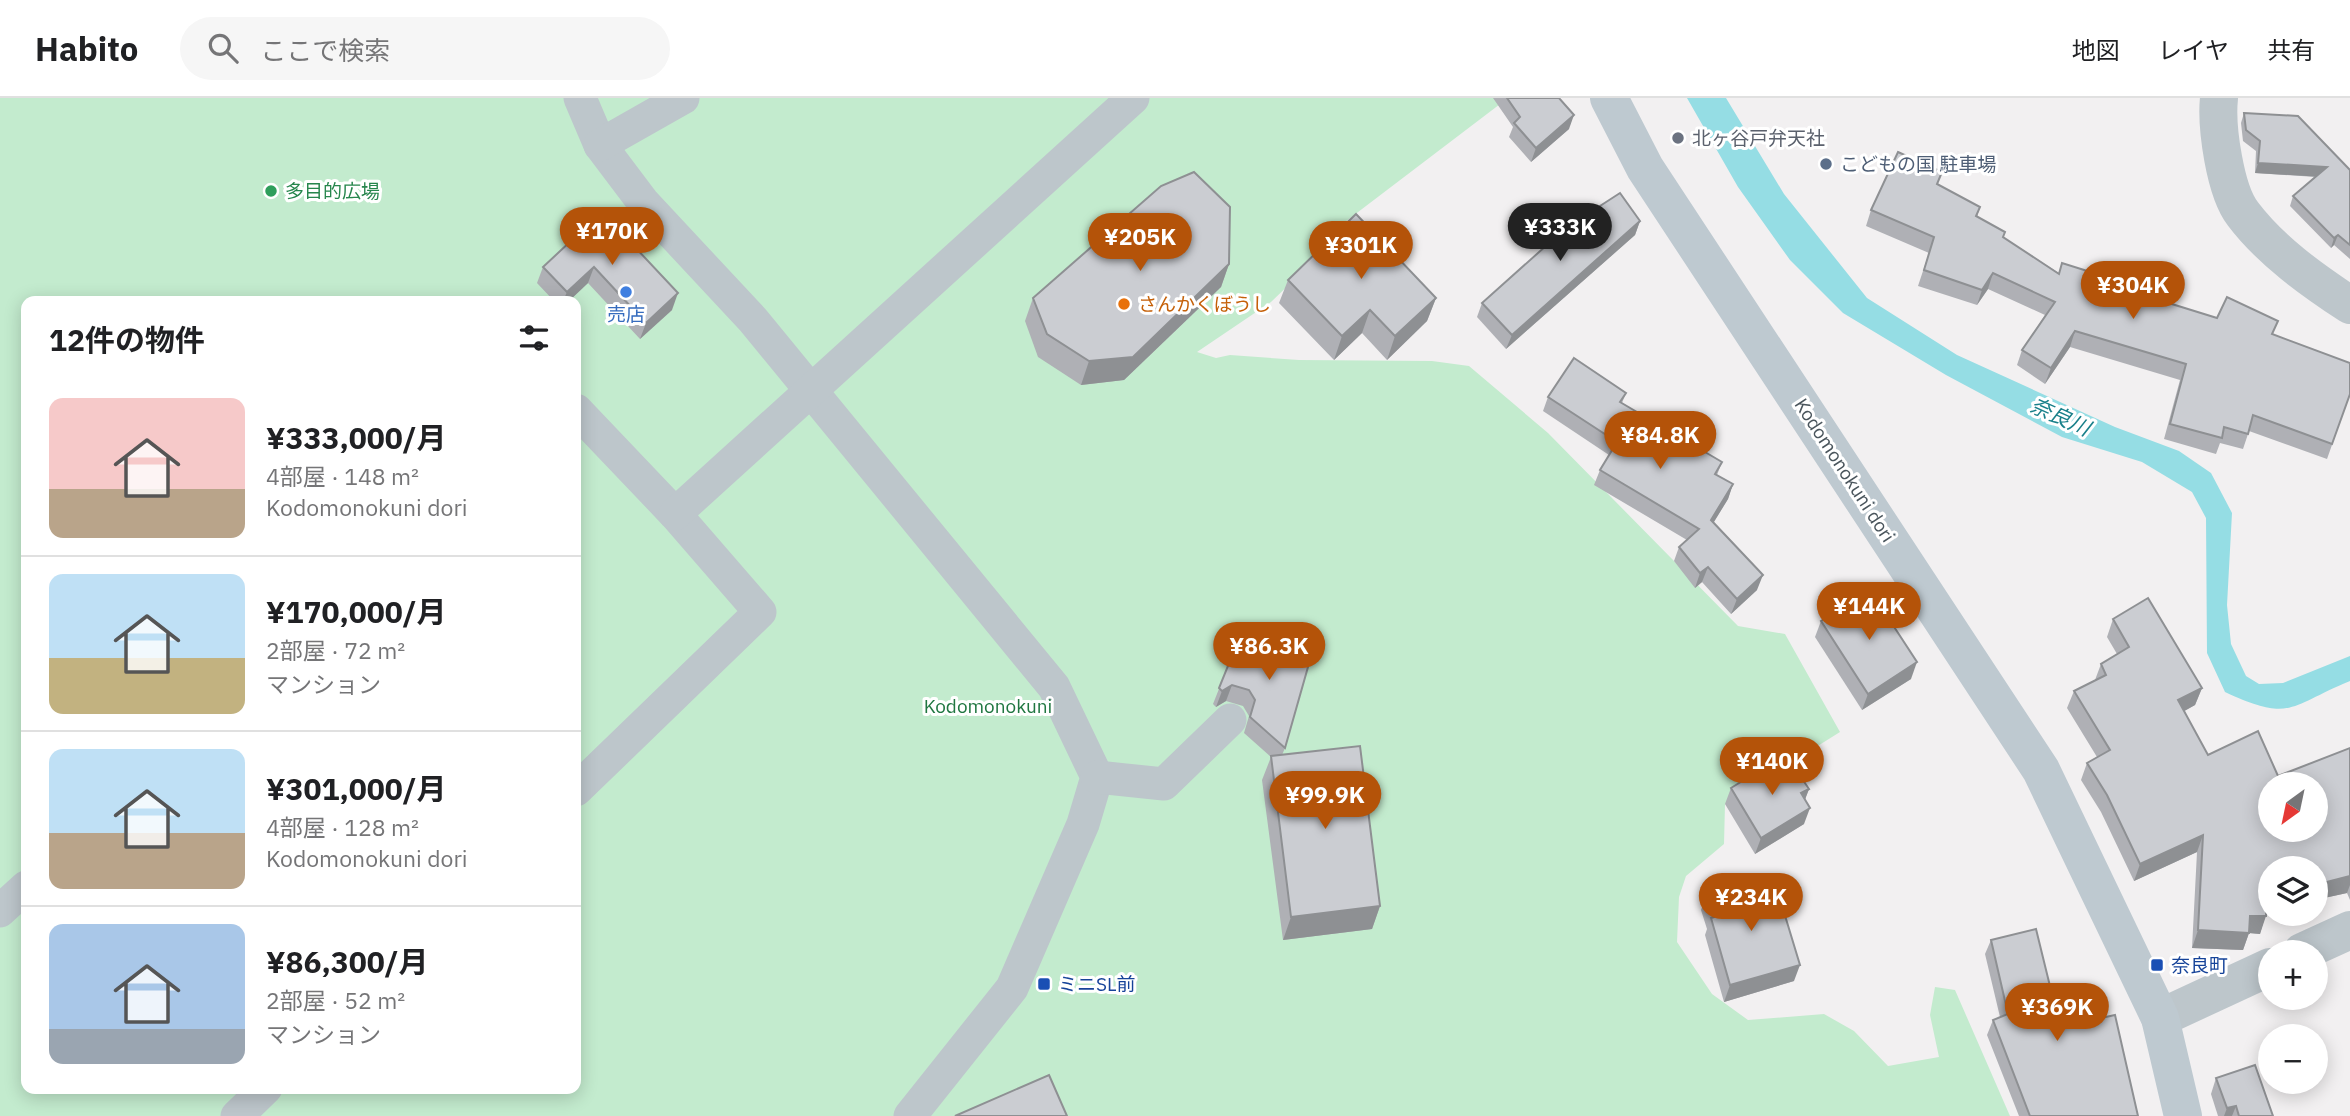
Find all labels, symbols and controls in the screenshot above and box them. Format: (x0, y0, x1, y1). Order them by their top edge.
search box (180, 17, 670, 80)
text: Habito (35, 27, 138, 70)
icon: search (204, 29, 242, 67)
text: ここで検索 (260, 33, 390, 67)
text: 地図 (2072, 34, 2120, 66)
text: レイヤ (2158, 34, 2229, 66)
text: 共有 (2267, 34, 2315, 66)
place label: 北ヶ谷戸弁天社 (1692, 126, 1825, 150)
marker: 北ヶ谷戸弁天社 (1670, 130, 1686, 146)
place label: こどもの国 駐車場 (1840, 152, 1997, 176)
marker: こどもの国 駐車場 (1818, 156, 1834, 172)
place label: 多目的広場 (285, 179, 380, 203)
marker: 多目的広場 (263, 183, 279, 199)
pin: ¥333K (1511, 204, 1609, 263)
pin: ¥170K (563, 208, 661, 267)
text: ¥333K (1524, 211, 1596, 241)
pin: ¥205K (1091, 214, 1189, 273)
text: ¥170K (576, 215, 648, 245)
text: ¥205K (1104, 221, 1176, 251)
pin: ¥301K (1312, 222, 1410, 281)
text: ¥301K (1325, 229, 1397, 259)
pin: ¥304K (2084, 262, 2182, 321)
text: ¥304K (2097, 269, 2169, 299)
marker: 売店 (618, 284, 634, 300)
place label: さんかくぼうし (1138, 292, 1271, 316)
marker: さんかくぼうし (1116, 296, 1132, 312)
place label: 売店 (607, 302, 645, 326)
icon: filters (515, 319, 553, 357)
text: 12件の物件 (49, 320, 205, 359)
water label: 奈良川 (2026, 390, 2097, 443)
street label: Kodomonokuni dori (1790, 394, 1900, 546)
pin: ¥84.8K (1603, 412, 1717, 471)
text: ¥333,000/月 (266, 418, 447, 457)
text: ¥84.8K (1620, 419, 1700, 449)
icon: home (105, 426, 189, 510)
text: 4部屋 · 148 m² (266, 461, 419, 491)
text: Kodomonokuni dori (266, 492, 468, 522)
pin: ¥144K (1820, 582, 1918, 642)
text: ¥144K (1833, 590, 1905, 620)
text: ¥170,000/月 (266, 592, 447, 631)
icon: home (105, 602, 189, 686)
pin: ¥86.3K (1212, 622, 1326, 682)
text: ¥86.3K (1229, 630, 1309, 660)
text: 2部屋 · 72 m² (266, 635, 405, 665)
text: マンション (266, 669, 381, 699)
park label: Kodomonokuni (924, 694, 1052, 718)
pin: ¥140K (1723, 738, 1821, 797)
text: ¥140K (1736, 745, 1808, 775)
text: ¥301,000/月 (266, 769, 447, 808)
pin: ¥99.9K (1268, 772, 1382, 831)
north arrow (2258, 772, 2328, 842)
map controls (2258, 772, 2328, 1094)
icon: home (105, 777, 189, 861)
text: ¥99.9K (1285, 779, 1365, 809)
text: 4部屋 · 128 m² (266, 812, 419, 842)
text: Kodomonokuni dori (266, 843, 468, 873)
button: layers (2258, 856, 2328, 926)
pin: ¥234K (1702, 874, 1800, 933)
text: ¥234K (1715, 881, 1787, 911)
button: + (2258, 940, 2328, 1010)
text: ¥86,300/月 (266, 942, 429, 981)
icon: home (105, 952, 189, 1036)
place label: 奈良町 (2171, 953, 2228, 977)
marker: 奈良町 (2149, 957, 2165, 973)
place label: ミニSL前 (1058, 972, 1136, 996)
marker: ミニSL前 (1036, 976, 1052, 992)
pin: ¥369K (2008, 984, 2106, 1043)
text: 2部屋 · 52 m² (266, 985, 405, 1015)
text: ¥369K (2021, 991, 2093, 1021)
text: マンション (266, 1019, 381, 1049)
button: − (2258, 1024, 2328, 1094)

